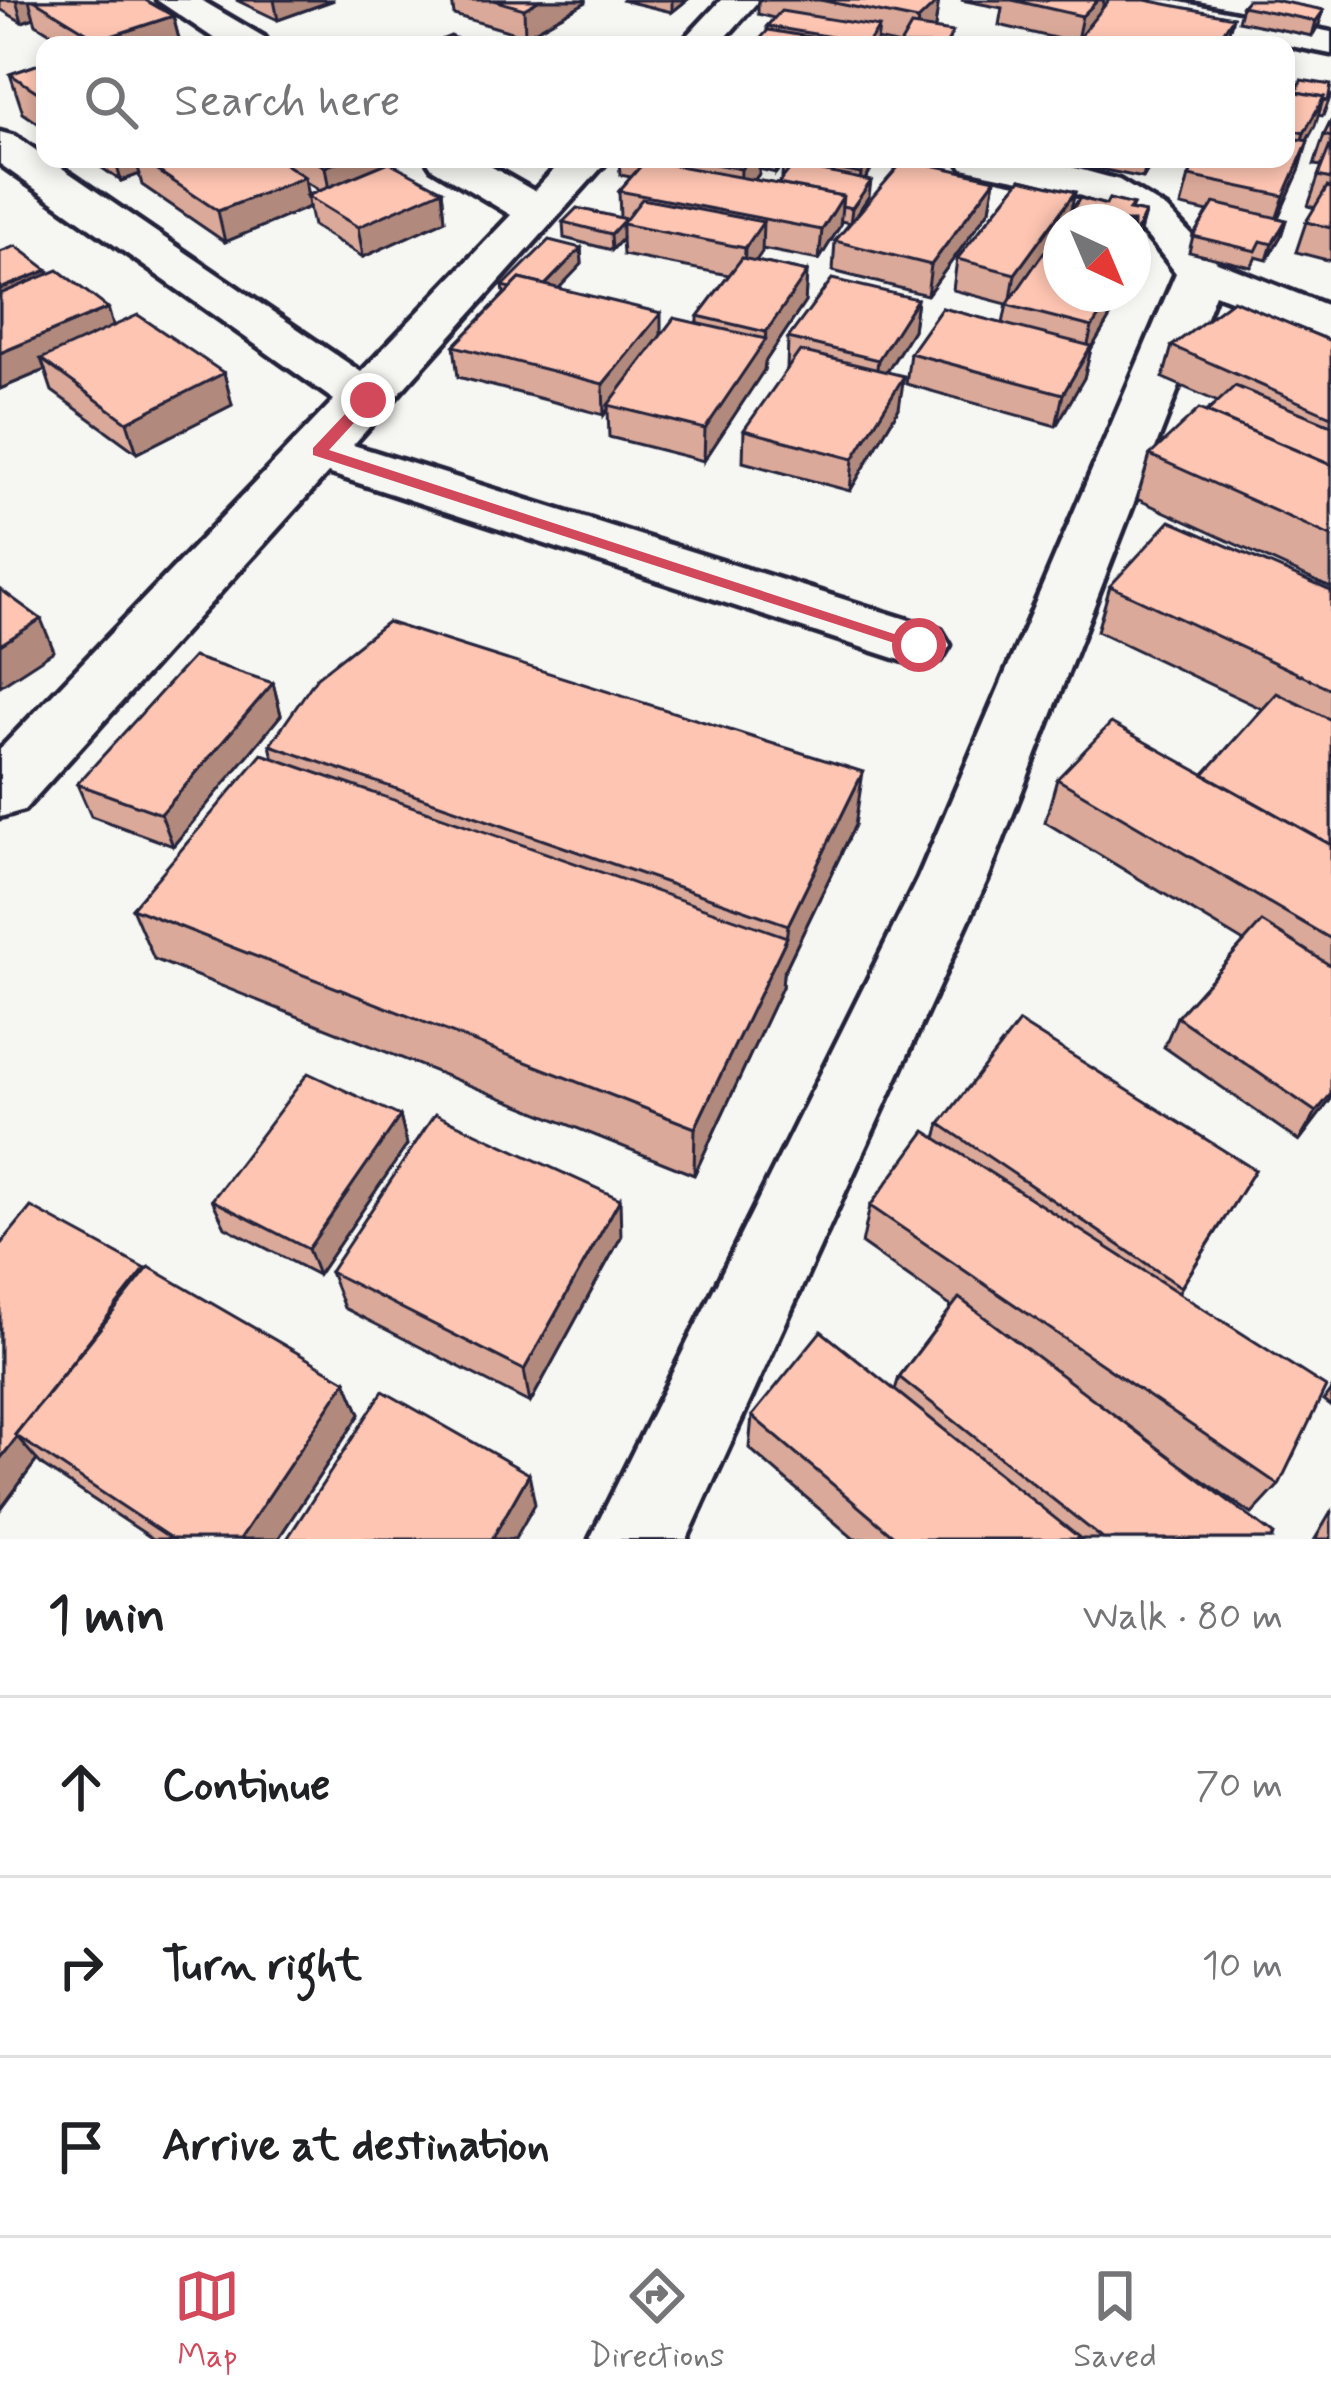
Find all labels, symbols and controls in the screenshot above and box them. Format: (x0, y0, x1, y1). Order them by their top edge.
search box (36, 36, 1295, 168)
icon: search (78, 69, 144, 135)
text: Search here (174, 73, 401, 132)
north arrow (1043, 204, 1151, 312)
route end (341, 373, 395, 427)
route start (892, 618, 946, 672)
text: 1 min (48, 1584, 165, 1650)
text: Walk · 80 m (1083, 1592, 1283, 1643)
icon: ahead (48, 1754, 114, 1820)
text: Continue (162, 1757, 330, 1816)
text: 70 m (1195, 1761, 1283, 1812)
icon: right (48, 1934, 114, 2000)
text: Turn right (162, 1937, 362, 1996)
text: 10 m (1202, 1941, 1283, 1992)
icon: arrive (48, 2114, 114, 2180)
text: Arrive at destination (162, 2117, 550, 2176)
tab: Map (174, 2263, 240, 2379)
tab: Directions (589, 2263, 725, 2379)
tab: Saved (1073, 2263, 1157, 2379)

